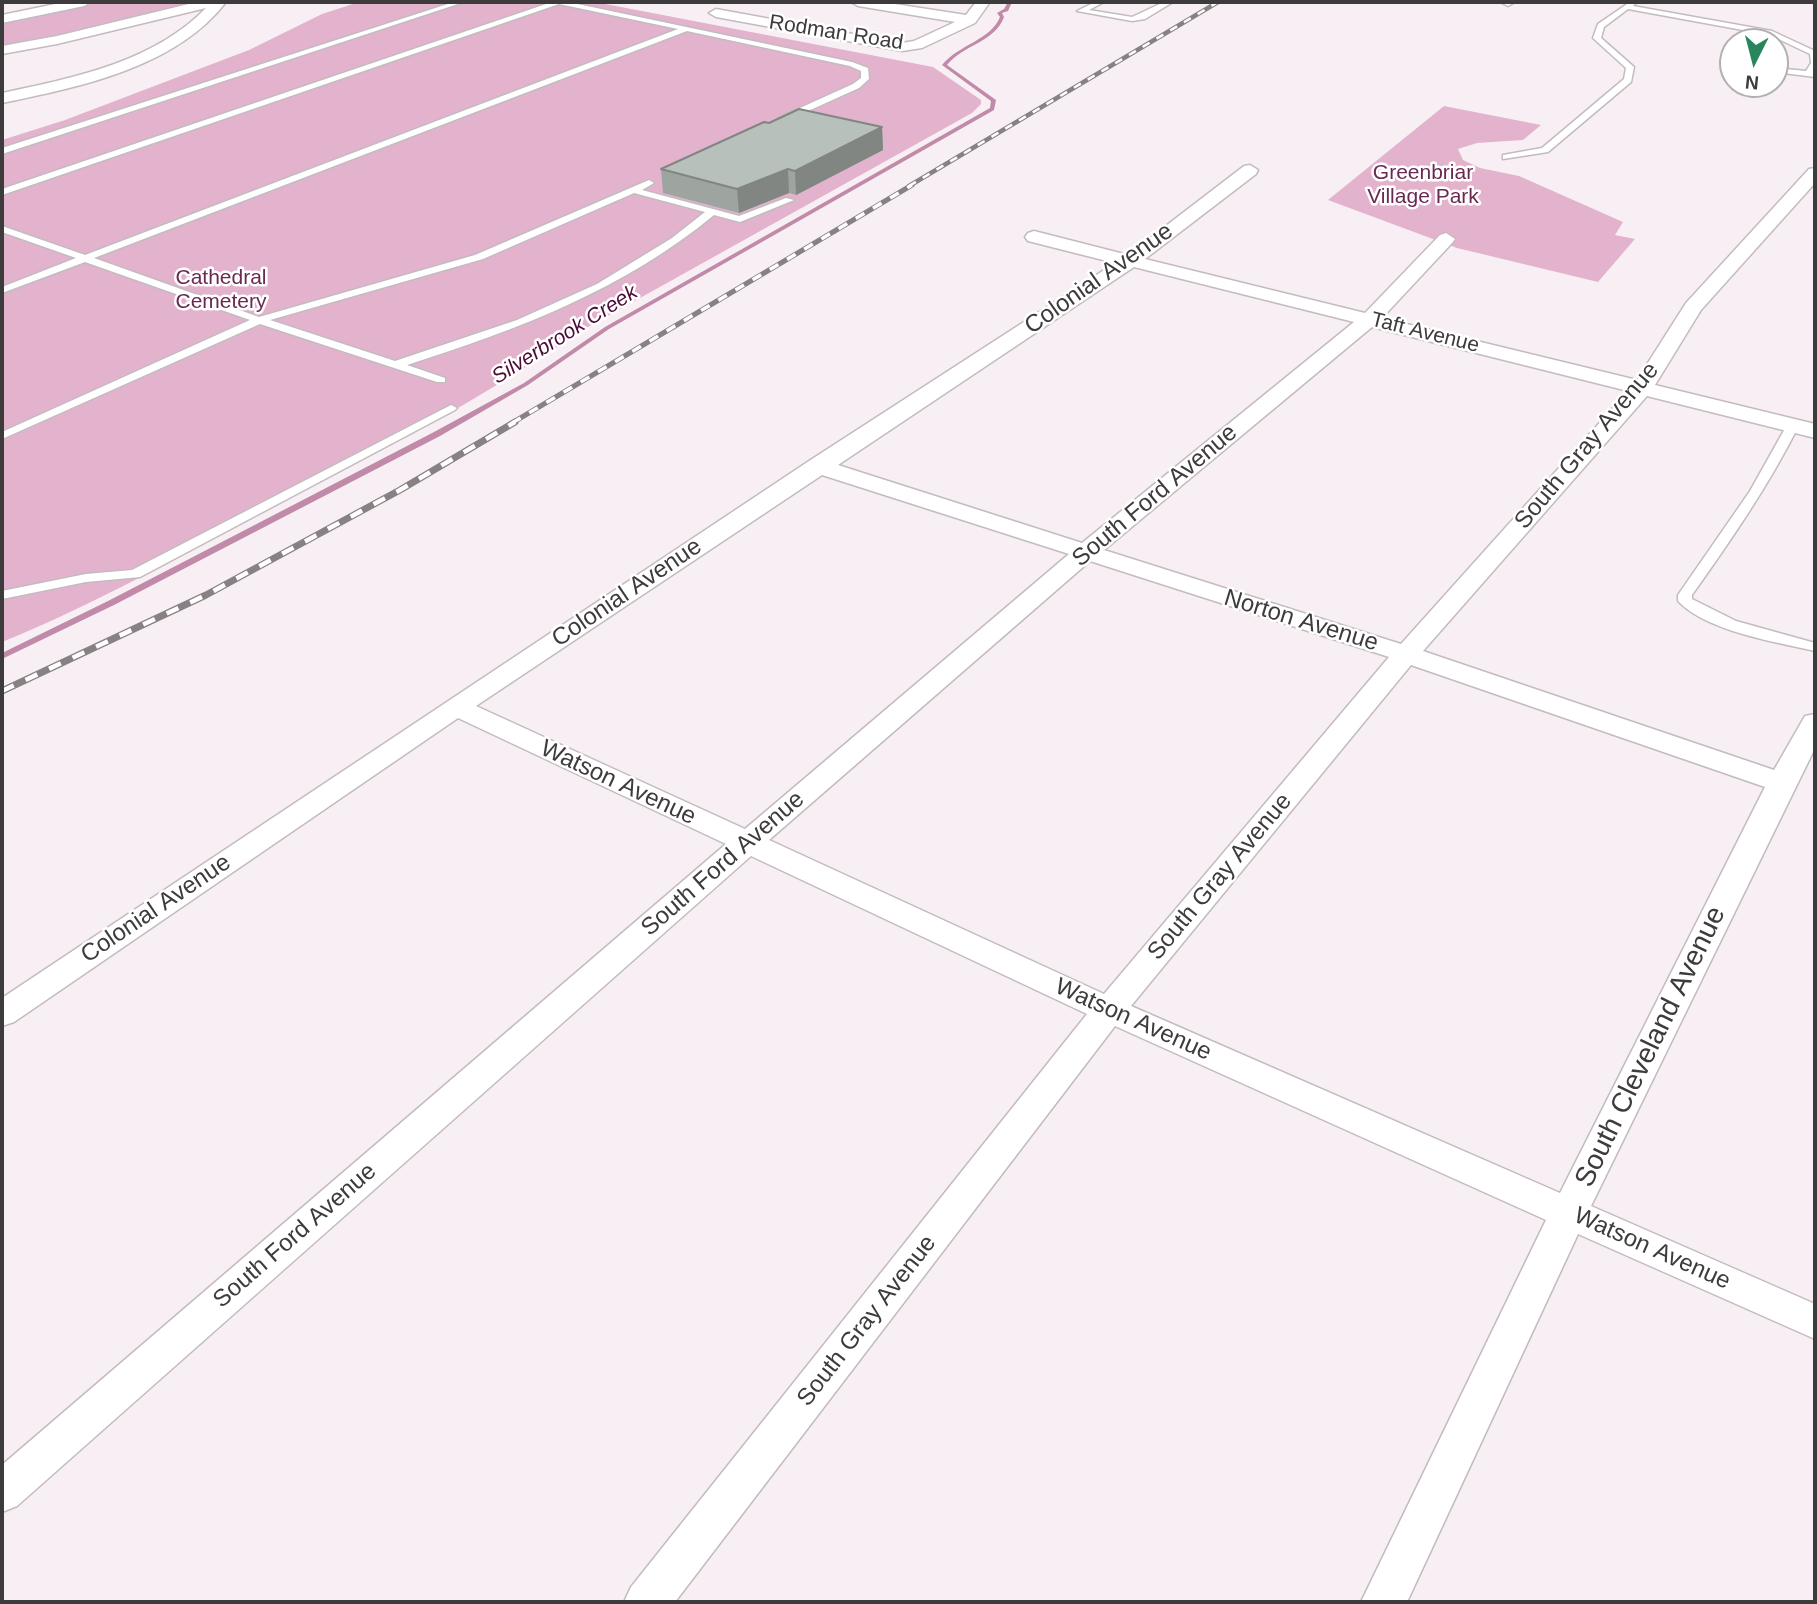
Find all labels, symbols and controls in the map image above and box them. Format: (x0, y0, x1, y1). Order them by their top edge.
street label: Rodman Road (767, 10, 905, 56)
north arrow (1719, 28, 1789, 98)
text: N (1744, 71, 1760, 94)
park label: Greenbriar Village Park (1367, 160, 1479, 210)
street label: Colonial Avenue (1019, 217, 1179, 341)
park label: Cathedral Cemetery (175, 265, 267, 315)
water label: Silverbrook Creek (488, 280, 642, 390)
street label: Taft Avenue (1368, 307, 1482, 359)
street label: South Gray Avenue (1509, 357, 1665, 535)
street label: South Ford Avenue (1067, 419, 1243, 573)
street label: Colonial Avenue (547, 532, 707, 654)
street label: Norton Avenue (1220, 584, 1382, 658)
street label: Watson Avenue (536, 734, 700, 832)
street label: South Ford Avenue (636, 785, 810, 943)
street label: South Gray Avenue (1142, 788, 1298, 966)
street label: Colonial Avenue (76, 848, 236, 970)
street label: South Cleveland Avenue (1568, 901, 1734, 1193)
street label: Watson Avenue (1050, 973, 1216, 1067)
street label: South Ford Avenue (208, 1157, 382, 1315)
street label: Watson Avenue (1569, 1202, 1735, 1296)
street label: South Gray Avenue (791, 1230, 943, 1412)

